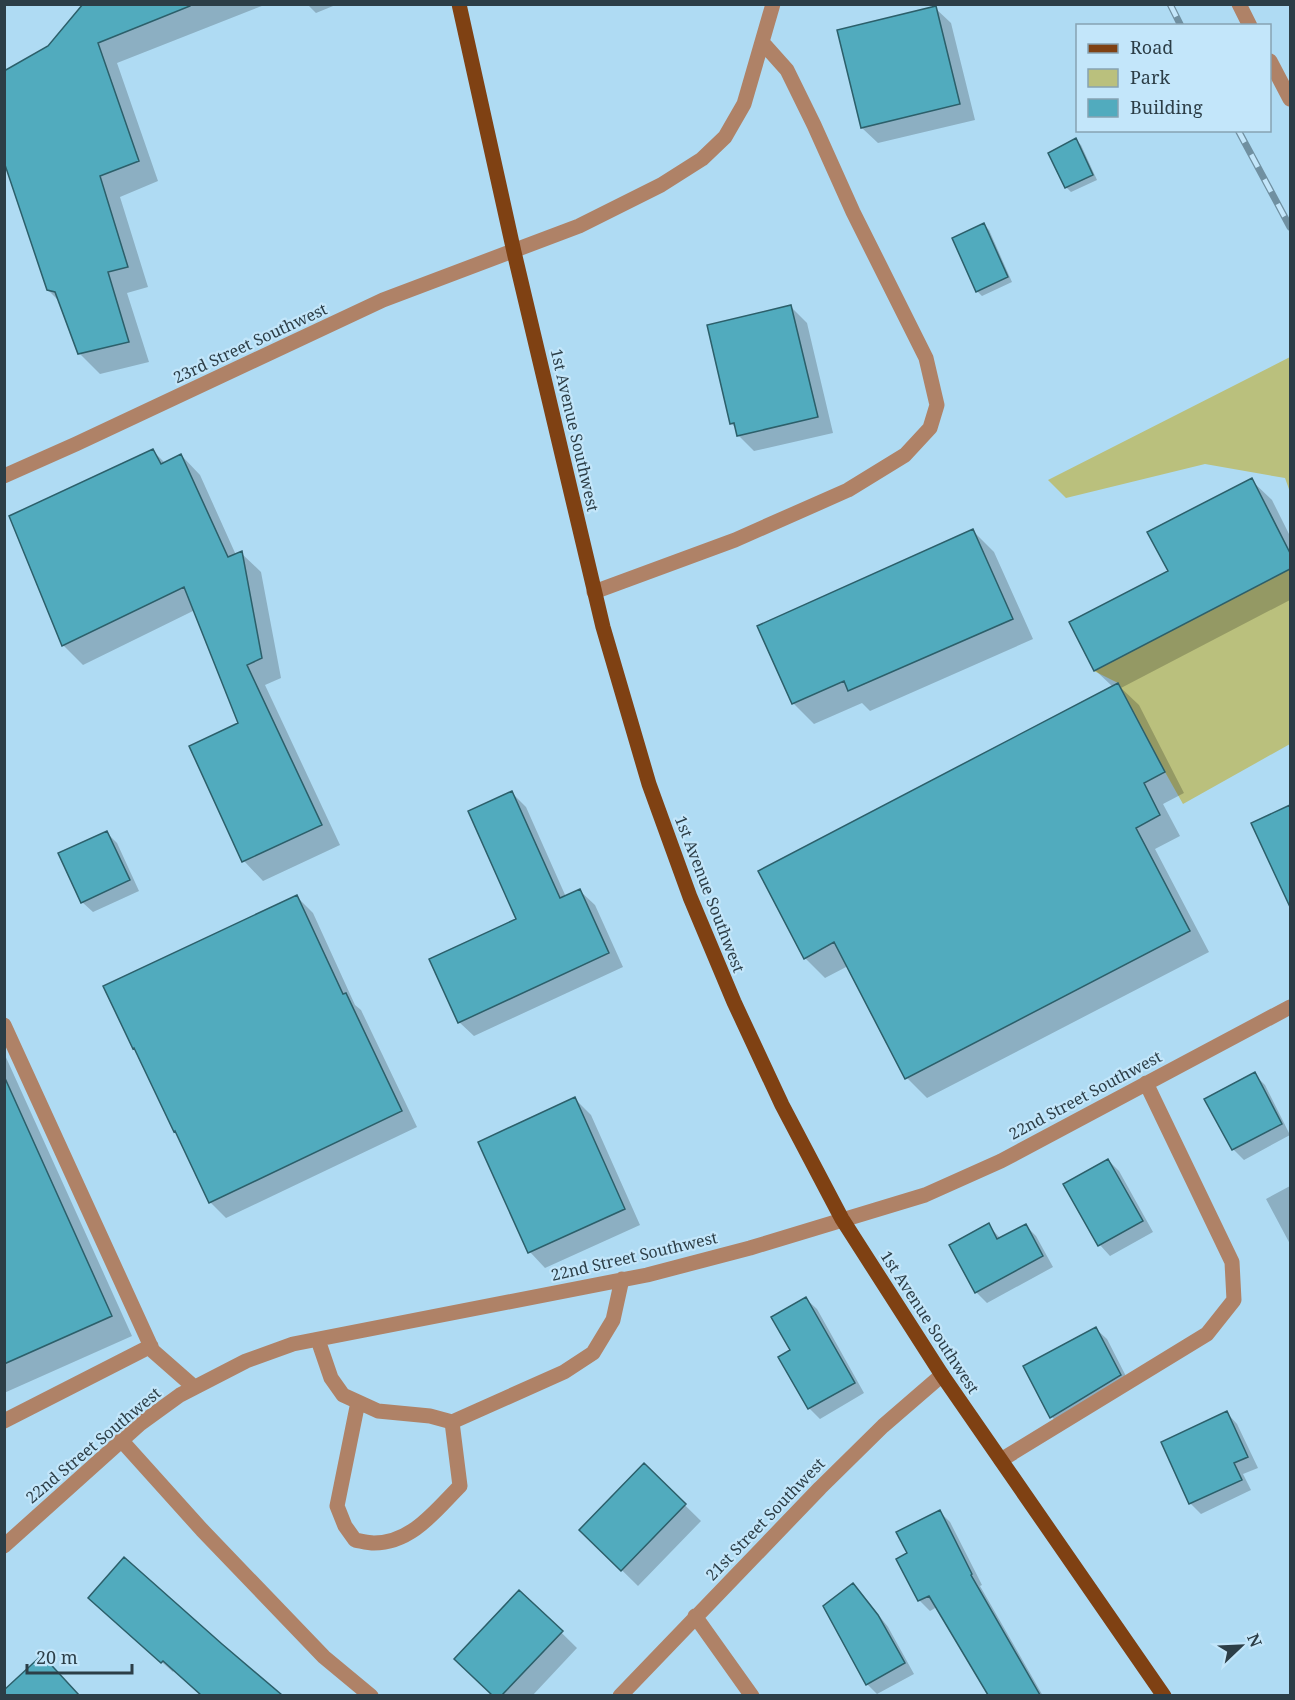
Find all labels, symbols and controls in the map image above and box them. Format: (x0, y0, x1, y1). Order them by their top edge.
legend (1076, 24, 1271, 132)
text: Road (1130, 35, 1173, 59)
text: Park (1130, 65, 1170, 89)
text: Building (1130, 95, 1203, 119)
street label: 23rd Street Southwest (170, 298, 331, 388)
street label: 1st Avenue Southwest (546, 346, 605, 514)
street label: 1st Avenue Southwest (670, 812, 750, 976)
street label: 22nd Street Southwest (1005, 1045, 1166, 1145)
street label: 22nd Street Southwest (549, 1226, 720, 1286)
street label: 1st Avenue Southwest (875, 1246, 985, 1398)
street label: 22nd Street Southwest (21, 1382, 165, 1508)
street label: 21st Street Southwest (701, 1453, 830, 1585)
north arrow (1211, 1616, 1271, 1676)
text: N (1242, 1630, 1268, 1651)
scale bar (27, 1637, 132, 1675)
text: 20 m (36, 1645, 78, 1669)

